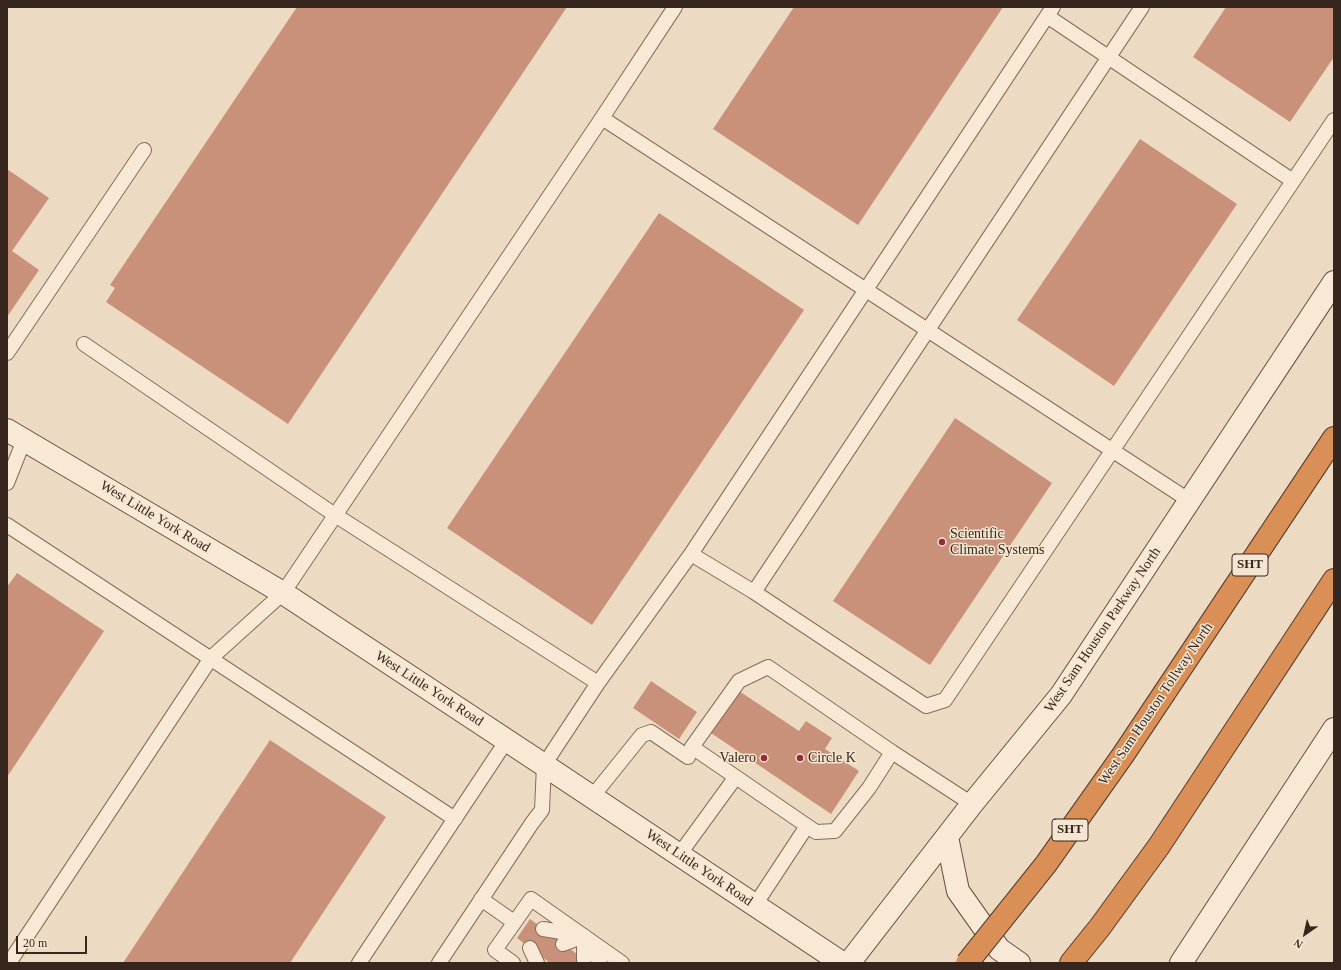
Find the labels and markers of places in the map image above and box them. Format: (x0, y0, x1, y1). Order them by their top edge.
place label: Scientific Climate Systems (950, 526, 1044, 558)
marker: Scientific Climate Systems (937, 537, 947, 547)
place label: Valero (719, 750, 756, 766)
place label: Circle K (808, 750, 856, 766)
marker: Valero (759, 753, 769, 763)
marker: Circle K (795, 753, 805, 763)

